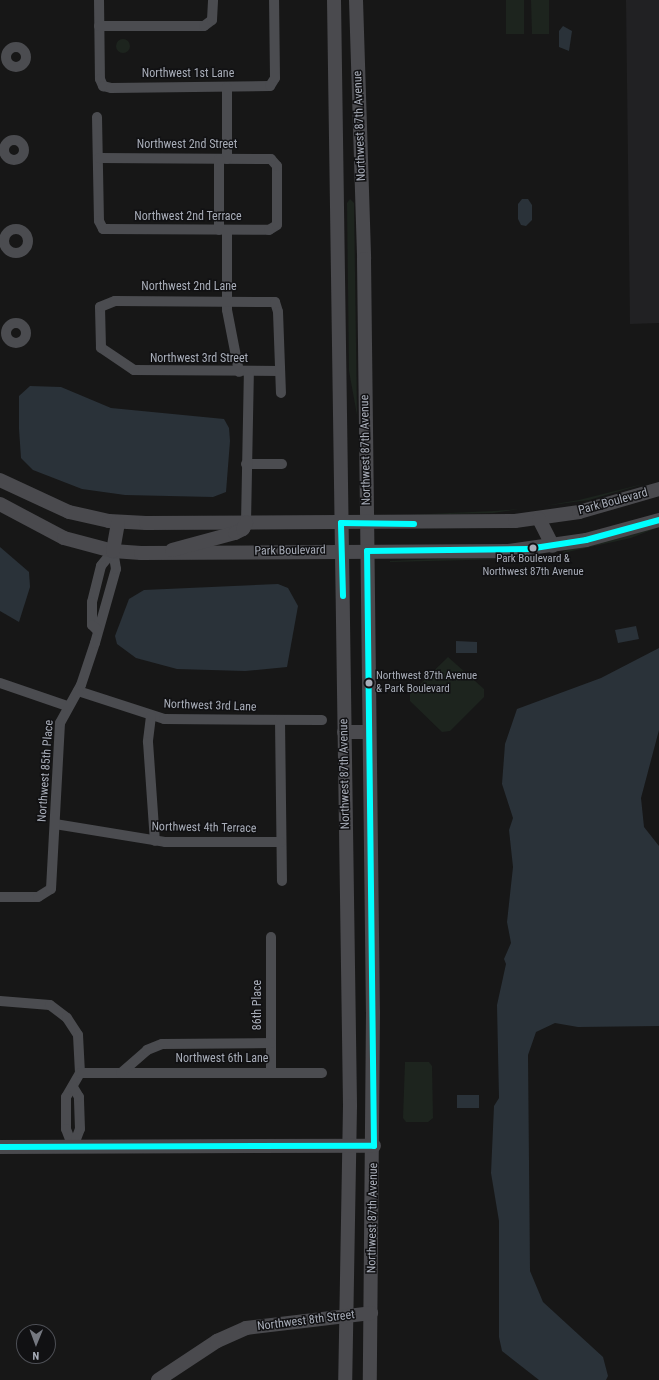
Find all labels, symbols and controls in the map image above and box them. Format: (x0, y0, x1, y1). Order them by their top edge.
street label: Northwest 1st Lane (142, 67, 234, 81)
street label: Northwest 87th Avenue (351, 71, 369, 181)
street label: Northwest 2nd Street (137, 138, 237, 152)
street label: Northwest 2nd Terrace (134, 210, 242, 224)
street label: Northwest 2nd Lane (141, 280, 237, 294)
street label: Northwest 3rd Street (150, 352, 248, 366)
street label: Northwest 87th Avenue (358, 395, 374, 505)
street label: Park Boulevard (577, 486, 649, 518)
street label: Park Boulevard (254, 543, 326, 559)
marker: Park Boulevard & Northwest 87th Avenue (528, 543, 538, 553)
place label: Park Boulevard & Northwest 87th Avenue (482, 553, 584, 579)
place label: Northwest 87th Avenue & Park Boulevard (376, 670, 477, 696)
marker: Northwest 87th Avenue & Park Boulevard (364, 678, 374, 688)
street label: Northwest 3rd Lane (163, 697, 257, 715)
street label: Northwest 87th Avenue (337, 719, 353, 829)
street label: Northwest 85th Place (35, 720, 57, 822)
street label: Northwest 4th Terrace (151, 820, 257, 836)
street label: 86th Place (251, 980, 265, 1030)
street label: Northwest 6th Lane (176, 1052, 268, 1066)
street label: Northwest 87th Avenue (365, 1163, 381, 1273)
street label: Northwest 8th Street (256, 1308, 356, 1334)
north arrow (16, 1324, 56, 1364)
text: N (32, 1349, 39, 1362)

